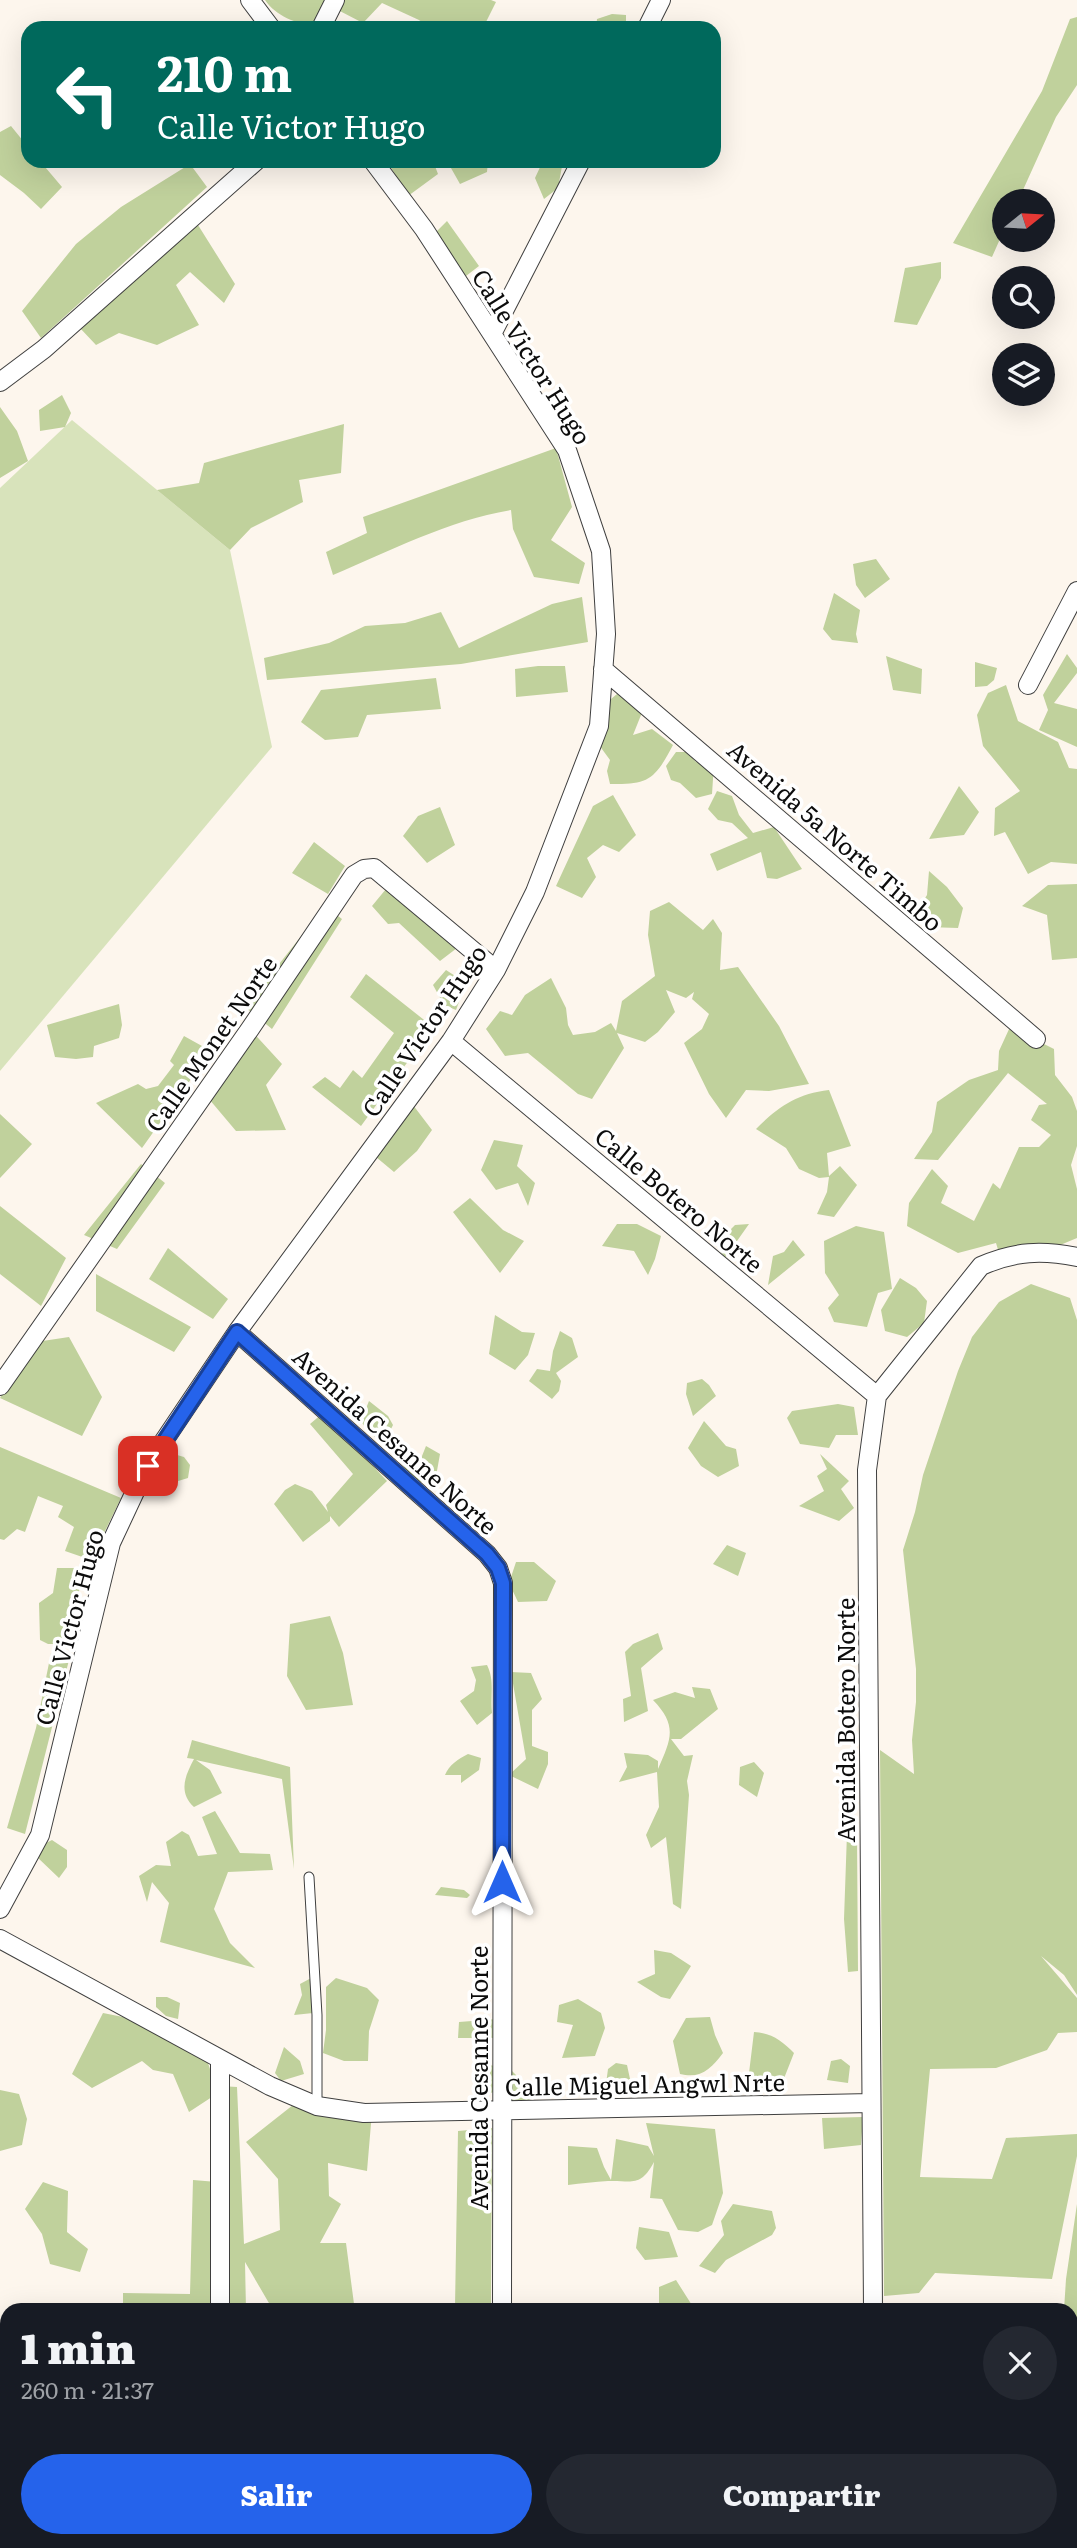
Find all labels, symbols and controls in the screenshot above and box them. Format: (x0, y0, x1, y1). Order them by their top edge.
text: 210 m (157, 34, 292, 107)
icon: left (42, 49, 133, 140)
text: Calle Victor Hugo (157, 101, 425, 149)
north arrow (992, 189, 1055, 252)
map controls (992, 189, 1055, 406)
street label: Calle Victor Hugo (465, 261, 601, 451)
button: search (992, 266, 1055, 329)
button: layers (992, 343, 1055, 406)
street label: Avenida 5a Norte Timbo (721, 732, 951, 938)
street label: Calle Victor Hugo (352, 937, 494, 1123)
street label: Calle Monet Norte (136, 948, 284, 1138)
street label: Calle Botero Norte (588, 1118, 772, 1280)
street label: Avenida Cesanne Norte (286, 1338, 506, 1542)
pin (118, 1436, 178, 1496)
icon: arrive (129, 1447, 167, 1485)
street label: Calle Victor Hugo (25, 1525, 111, 1729)
street label: Avenida Botero Norte (827, 1598, 862, 1842)
position arrow (465, 1845, 539, 1919)
street label: Avenida Cesanne Norte (460, 1946, 495, 2210)
street label: Calle Miguel Angwl Nrte (505, 2063, 785, 2103)
text: 1 min (21, 2315, 136, 2377)
button: close (983, 2326, 1057, 2400)
text: 260 m · 21:37 (21, 2372, 154, 2406)
button: Salir (21, 2454, 532, 2534)
button: Compartir (546, 2454, 1057, 2534)

